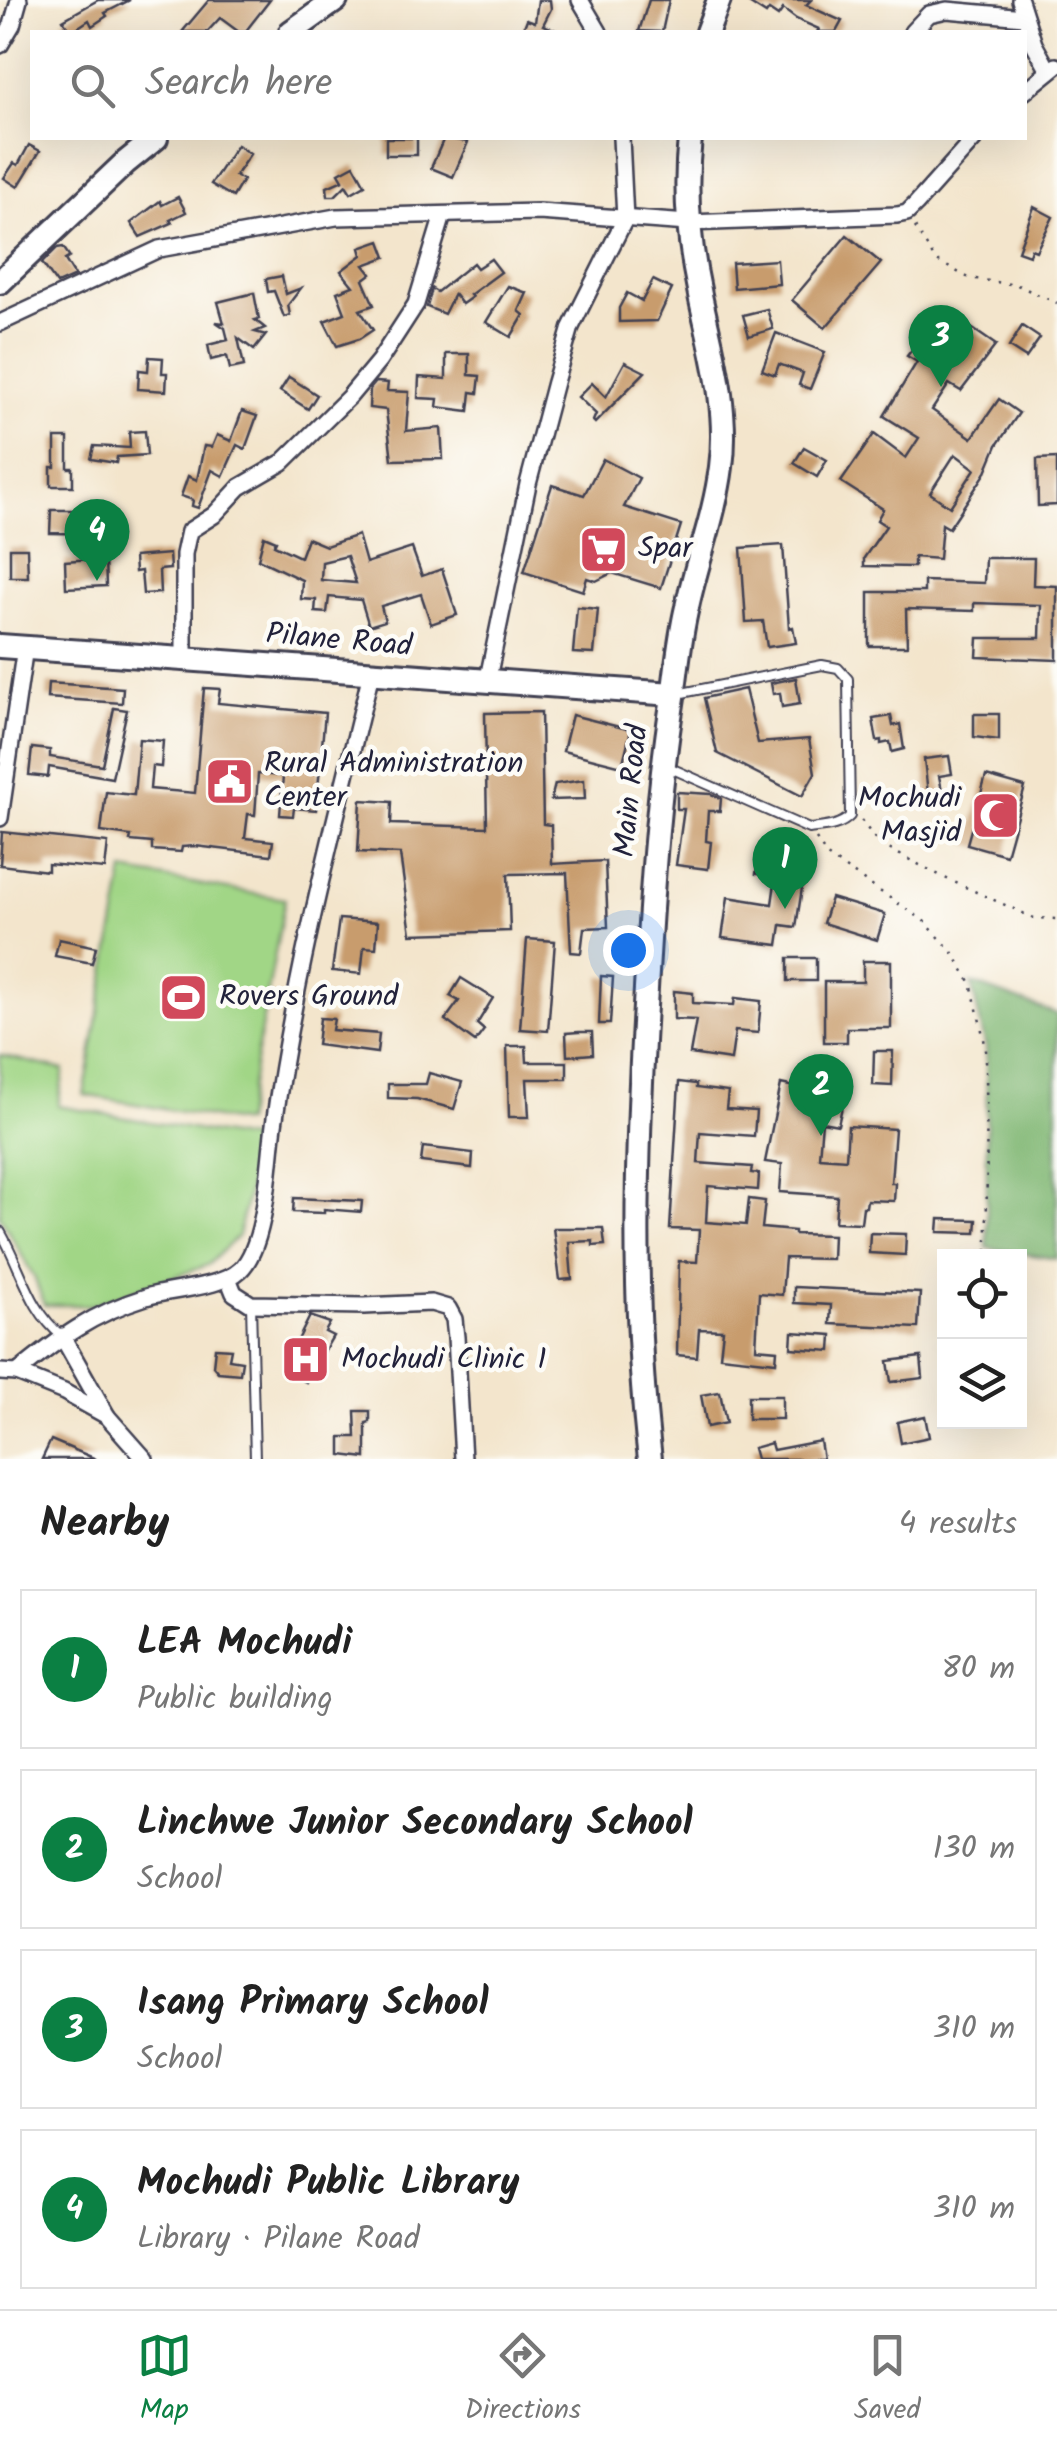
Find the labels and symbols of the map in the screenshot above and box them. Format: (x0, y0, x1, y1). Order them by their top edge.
pin: 3 (908, 304, 974, 387)
pin: 4 (64, 498, 130, 581)
supermarket icon: Spar (577, 523, 629, 575)
place label: Spar (638, 525, 694, 573)
street label: Pilane Road (264, 611, 415, 671)
street label: Main Road (601, 721, 663, 860)
place label: Rural Administration Center (264, 740, 523, 822)
public building icon: Rural Administration Center (203, 755, 255, 807)
place label: Mochudi Masjid (858, 775, 963, 857)
mosque icon: Mochudi Masjid (970, 790, 1022, 842)
pin: 1 (752, 826, 818, 909)
your location (603, 925, 654, 976)
sports icon: Rovers Ground (158, 971, 210, 1023)
place label: Rovers Ground (219, 973, 399, 1021)
pin: 2 (788, 1054, 854, 1136)
hospital icon: Mochudi Clinic 1 (280, 1334, 332, 1386)
place label: Mochudi Clinic 1 (341, 1336, 547, 1384)

